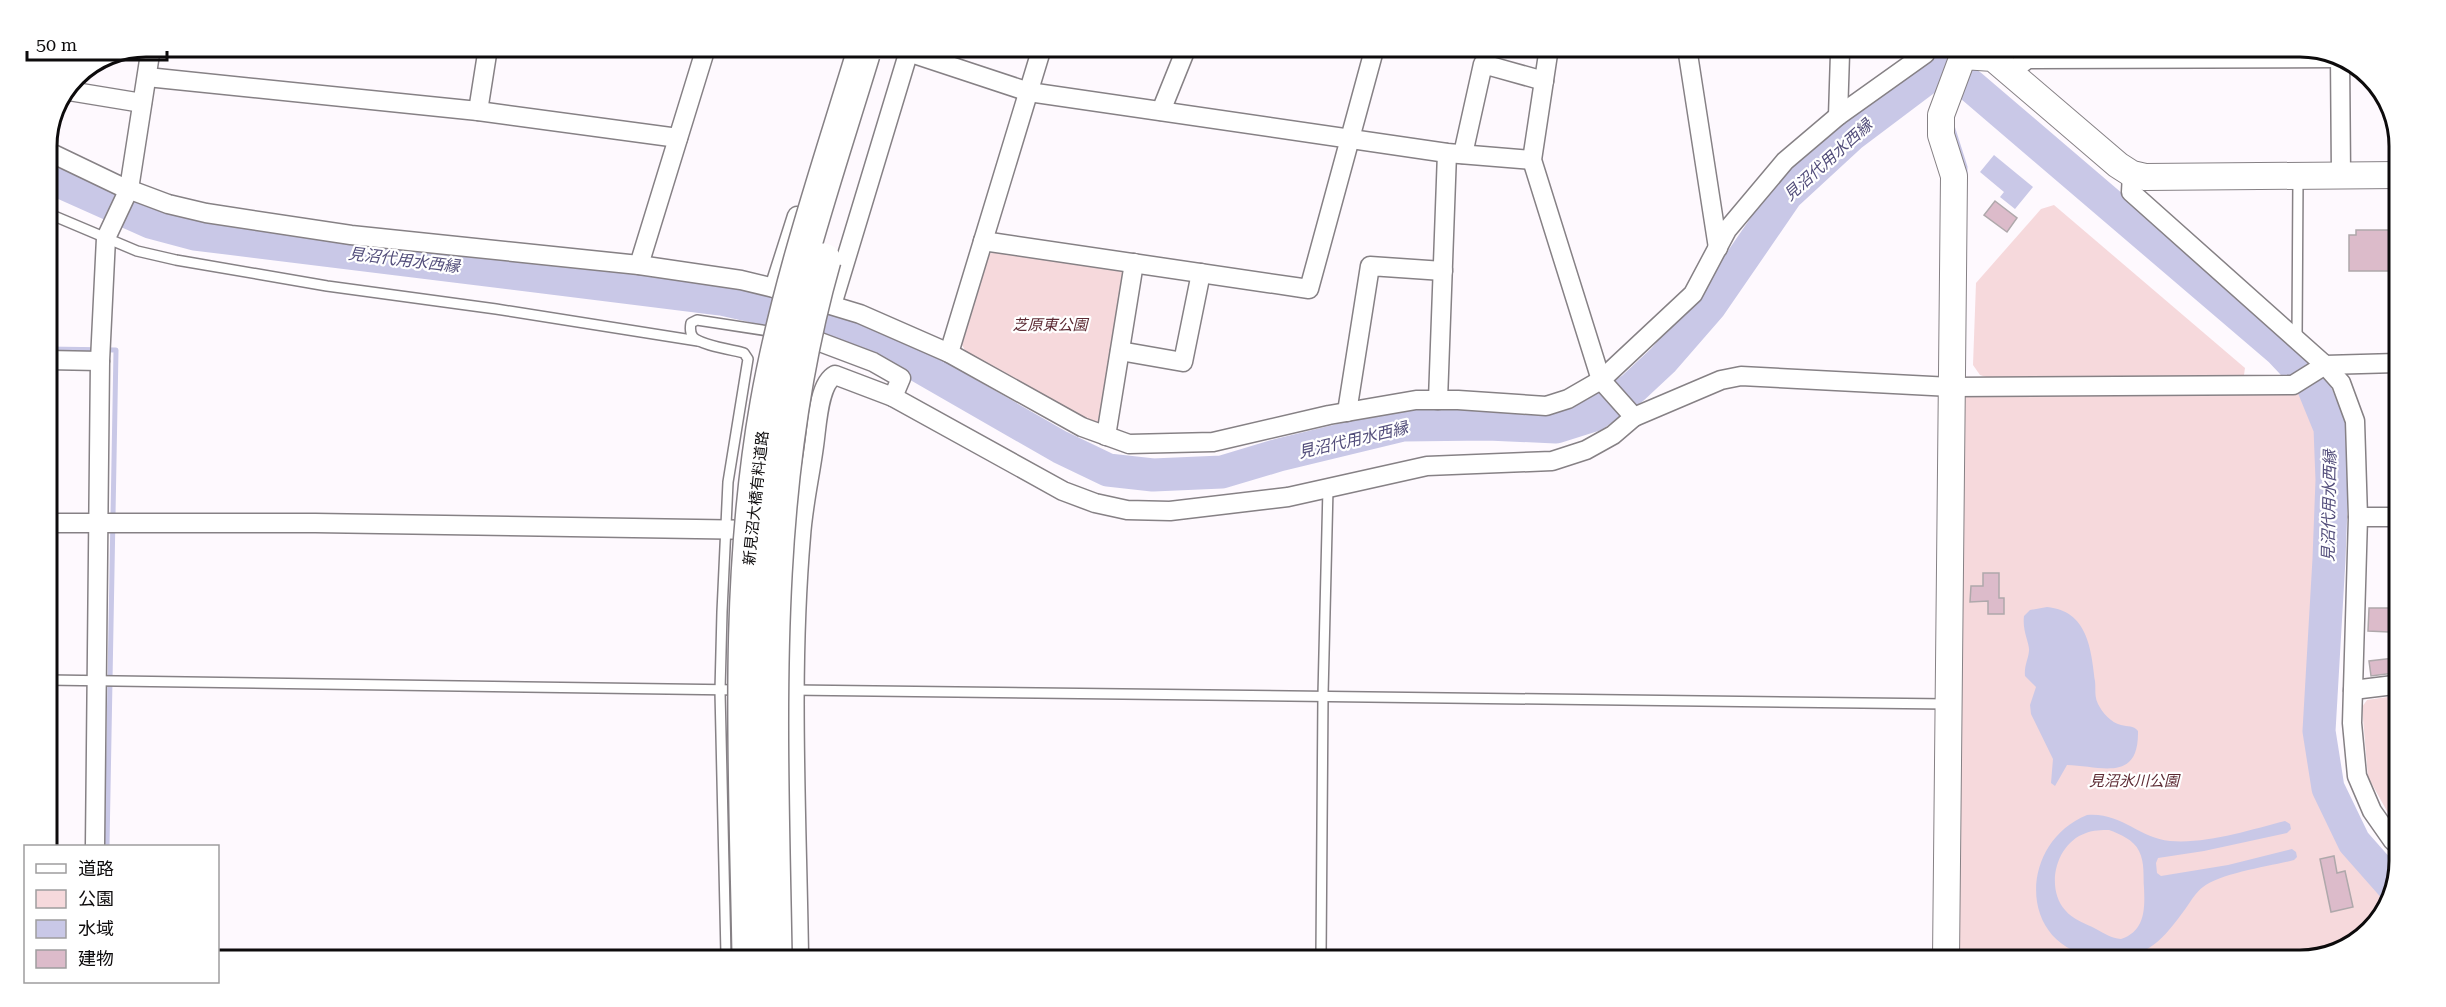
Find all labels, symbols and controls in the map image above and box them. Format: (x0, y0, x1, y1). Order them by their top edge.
scale bar (27, 24, 166, 62)
text: 50 m (36, 34, 77, 55)
water label: 見沼代用水西縁 (1780, 114, 1877, 205)
water label: 見沼代用水西縁 (347, 244, 463, 276)
park label: 芝原東公園 (1012, 316, 1089, 334)
water label: 見沼代用水西縁 (1296, 418, 1412, 462)
street label: 新見沼大橋有料道路 (740, 430, 772, 566)
water label: 見沼代用水西縁 (2319, 448, 2340, 562)
park label: 見沼氷川公園 (2089, 772, 2181, 790)
legend (24, 845, 219, 983)
text: 道路 (78, 858, 114, 879)
text: 公園 (78, 888, 114, 909)
text: 水域 (78, 918, 114, 939)
text: 建物 (78, 948, 114, 969)

